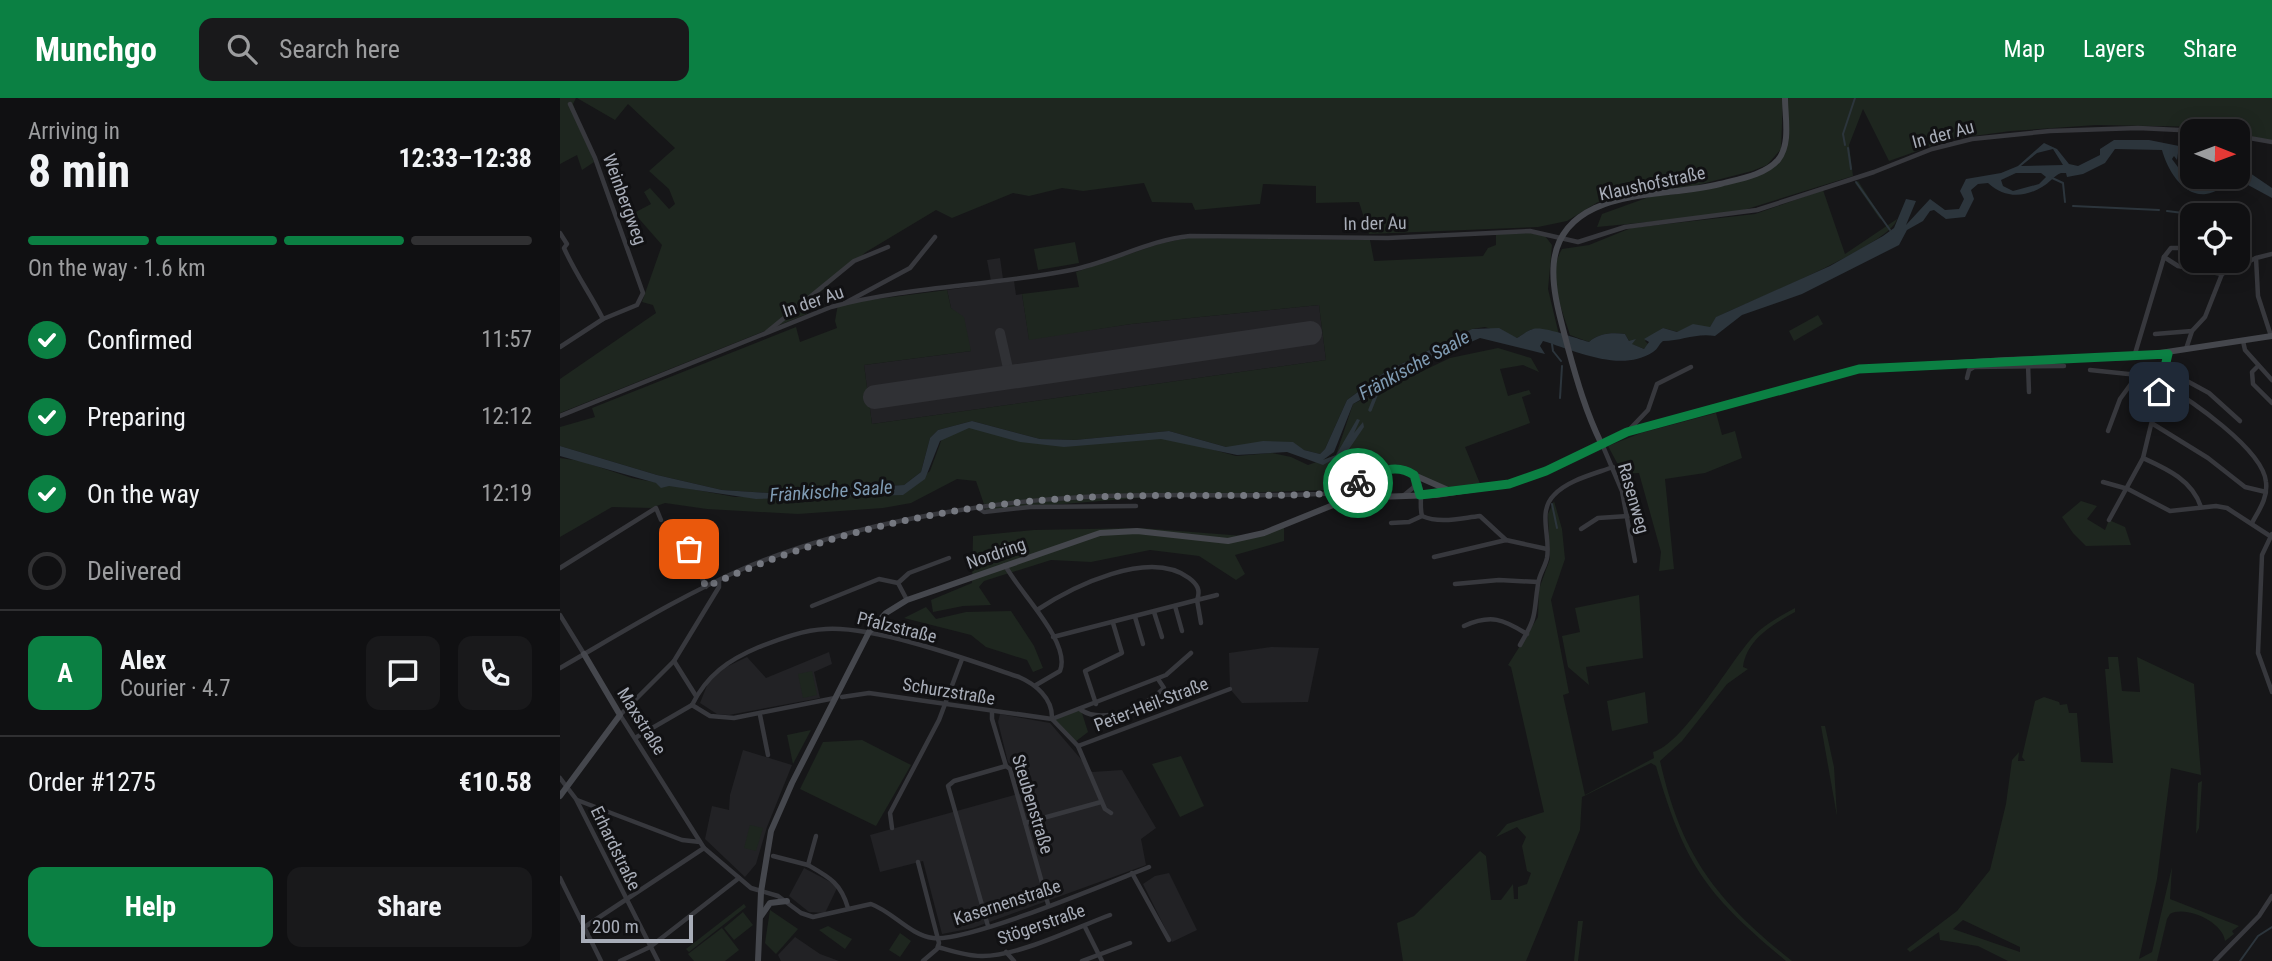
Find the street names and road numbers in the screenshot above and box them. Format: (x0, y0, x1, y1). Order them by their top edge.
street label: In der Au (1910, 116, 1976, 152)
street label: Weinbergweg (599, 151, 651, 247)
street label: Klaushofstraße (1597, 161, 1707, 205)
street label: In der Au (1343, 212, 1407, 234)
street label: In der Au (780, 281, 846, 321)
street label: Rasenweg (1614, 460, 1654, 536)
street label: Nordring (963, 533, 1029, 573)
street label: Pfalzstraße (855, 607, 939, 647)
street label: Schurzstraße (901, 673, 997, 709)
street label: Peter-Heil-Straße (1091, 673, 1211, 735)
street label: Maxstraße (613, 684, 671, 758)
street label: Steubenstraße (1008, 752, 1058, 856)
street label: Erhardstraße (587, 802, 645, 894)
street label: Kasernenstraße (951, 875, 1063, 929)
street label: Stögerstraße (994, 899, 1088, 949)

